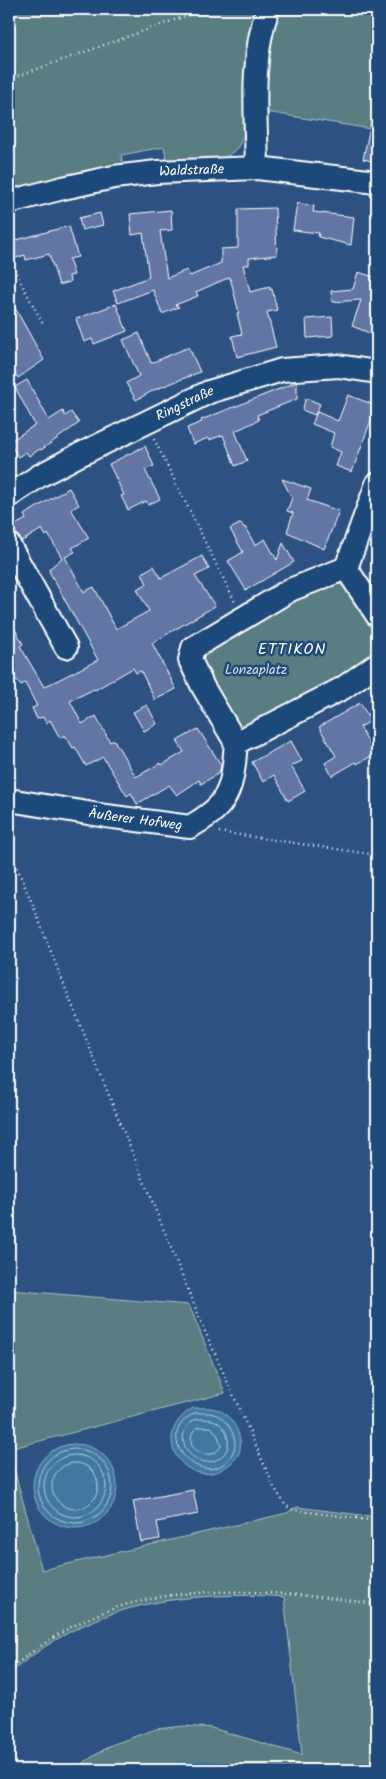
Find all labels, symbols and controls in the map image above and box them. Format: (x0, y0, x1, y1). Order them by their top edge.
street label: Waldstraße (159, 158, 225, 183)
street label: Ringstraße (152, 380, 217, 427)
district label: ETTIKON (258, 637, 326, 662)
park label: Lonzaplatz (225, 659, 287, 681)
street label: Äußerer Hofweg (87, 802, 184, 837)

